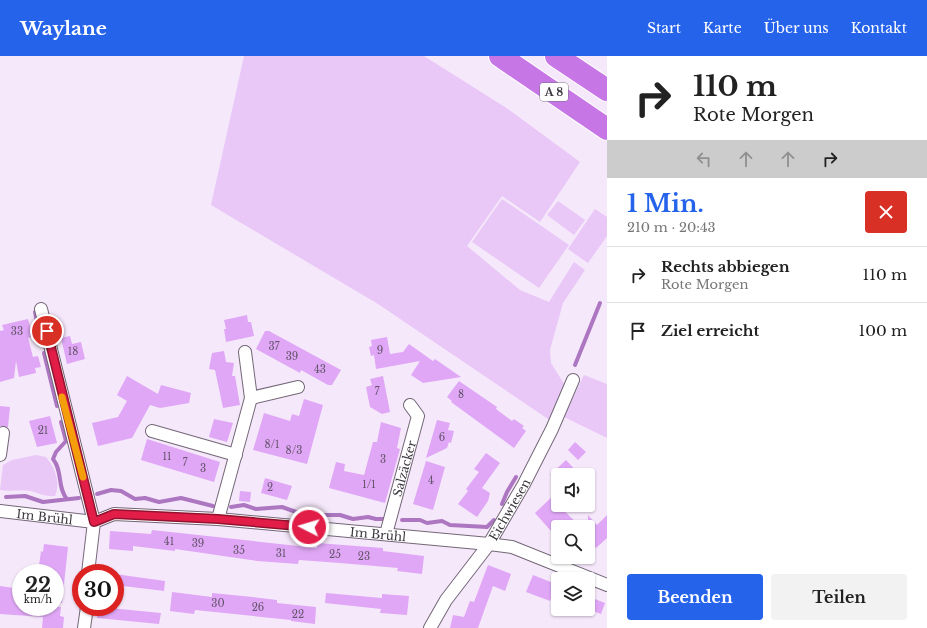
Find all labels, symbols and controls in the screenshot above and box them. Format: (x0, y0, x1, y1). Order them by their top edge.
text: Waylane (20, 17, 107, 40)
text: Start (647, 19, 681, 37)
text: Karte (703, 19, 742, 37)
text: Über uns (764, 19, 829, 37)
text: Kontakt (851, 19, 907, 37)
text: 110 m (693, 69, 777, 104)
icon: right (627, 72, 679, 124)
road number: A 8 (540, 83, 568, 101)
text: Rote Morgen (693, 104, 814, 126)
icon: left (693, 148, 715, 170)
icon: ahead (735, 148, 757, 170)
icon: ahead (777, 148, 799, 170)
icon: right (819, 148, 841, 170)
text: 1 Min. (627, 189, 704, 218)
button: close (865, 191, 907, 233)
text: 210 m · 20:43 (627, 219, 716, 236)
text: Rechts abbiegen (661, 257, 790, 276)
icon: right (627, 264, 649, 286)
text: 110 m (863, 265, 907, 284)
text: Rote Morgen (661, 276, 748, 293)
pin (30, 314, 64, 348)
icon: arrive (36, 320, 58, 342)
icon: arrive (627, 320, 649, 342)
text: Ziel erreicht (661, 321, 759, 340)
text: 100 m (858, 321, 907, 340)
house number: 33 (11, 325, 23, 338)
house number: 37 (268, 340, 281, 353)
house number: 9 (377, 344, 383, 357)
house number: 18 (68, 345, 78, 358)
house number: 39 (286, 350, 298, 363)
house number: 43 (314, 363, 326, 376)
house number: 7 (374, 385, 380, 398)
house number: 8 (458, 388, 464, 401)
house number: 21 (38, 424, 48, 437)
house number: 6 (439, 431, 445, 444)
house number: 8/1 (264, 438, 280, 451)
street label: Salzäcker (389, 438, 419, 498)
house number: 8/3 (286, 444, 302, 457)
house number: 11 (163, 450, 171, 463)
house number: 3 (380, 453, 386, 466)
house number: 7 (182, 456, 188, 469)
house number: 3 (200, 462, 206, 475)
map controls (551, 468, 595, 616)
button: sound (551, 468, 595, 512)
house number: 4 (428, 474, 434, 487)
street label: Eichwiesen (485, 476, 533, 543)
house number: 1/1 (362, 478, 376, 491)
house number: 2 (267, 481, 273, 494)
street label: Im Brühl (16, 505, 74, 527)
position arrow (288, 506, 330, 548)
button: search (551, 520, 595, 564)
street label: Im Brühl (349, 524, 407, 544)
house number: 41 (164, 535, 174, 548)
house number: 39 (192, 537, 204, 550)
house number: 35 (233, 544, 245, 557)
house number: 31 (276, 547, 286, 560)
house number: 25 (329, 548, 341, 561)
house number: 23 (358, 550, 370, 563)
speed limit sign: 30 (72, 564, 124, 616)
button: layers (551, 572, 595, 616)
text: 22 (25, 573, 51, 597)
button: Beenden (627, 574, 763, 620)
button: Teilen (771, 574, 907, 620)
text: km/h (24, 593, 52, 606)
house number: 30 (211, 597, 225, 610)
house number: 26 (252, 601, 264, 614)
house number: 22 (292, 608, 304, 621)

